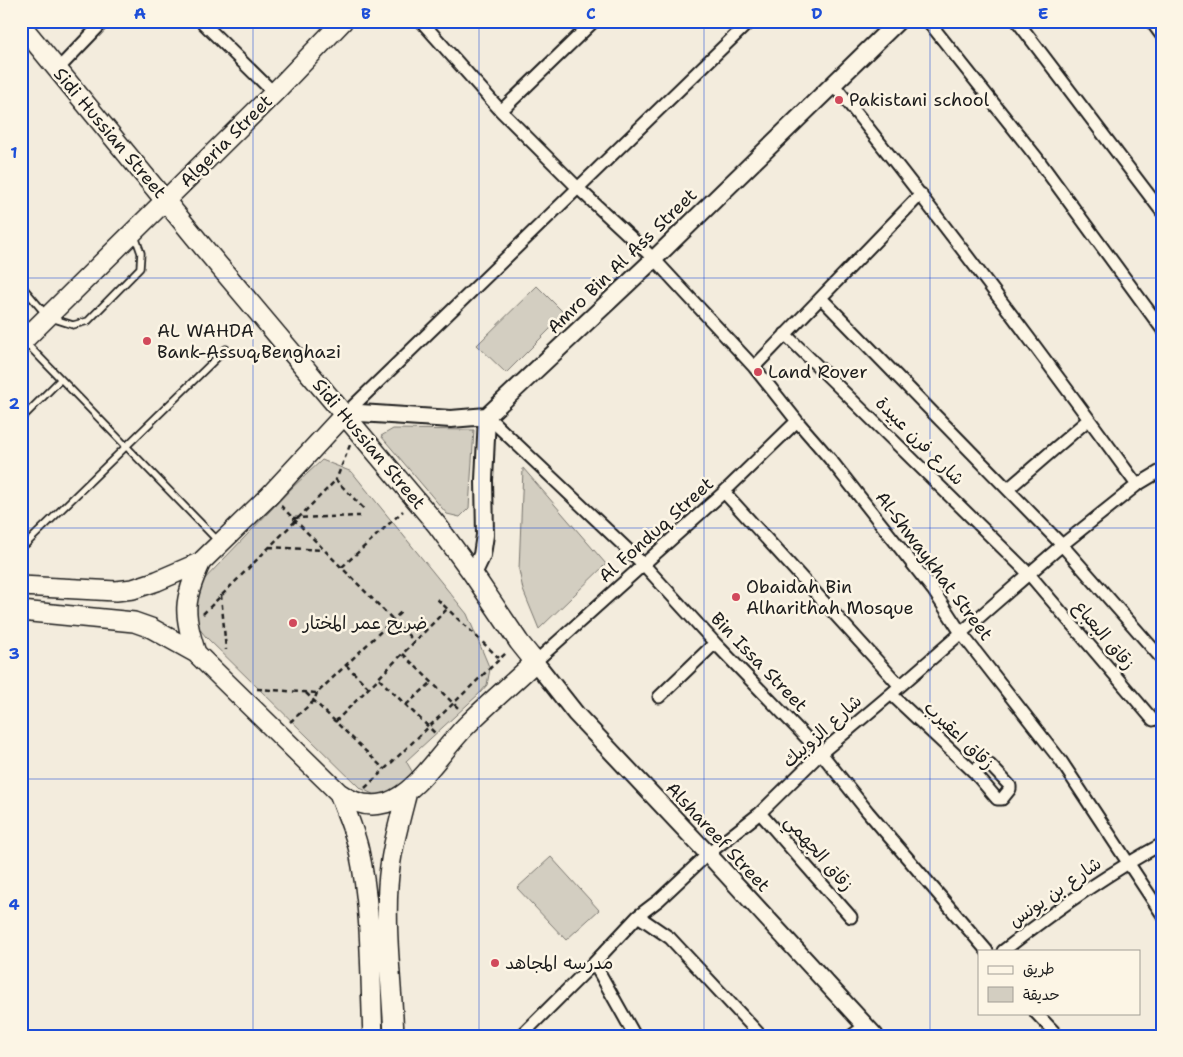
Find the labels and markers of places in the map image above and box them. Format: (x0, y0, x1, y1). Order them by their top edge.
place label: Pakistani school (849, 88, 990, 112)
marker: Pakistani school (833, 94, 845, 106)
place label: AL WAHDA Bank-Assuq،Benghazi (157, 319, 341, 364)
marker: AL WAHDA Bank-Assuq،Benghazi (141, 335, 153, 347)
place label: Land Rover (768, 360, 868, 384)
marker: Land Rover (752, 366, 764, 378)
place label: Obaidah Bin Alharithah Mosque (746, 575, 914, 620)
marker: Obaidah Bin Alharithah Mosque (730, 591, 742, 603)
place label: ضريح عمر المختار (301, 611, 427, 635)
marker: ضريح عمر المختار (287, 617, 299, 629)
place label: مدرسه المجاهد (505, 951, 613, 975)
marker: مدرسه المجاهد (489, 957, 501, 969)

